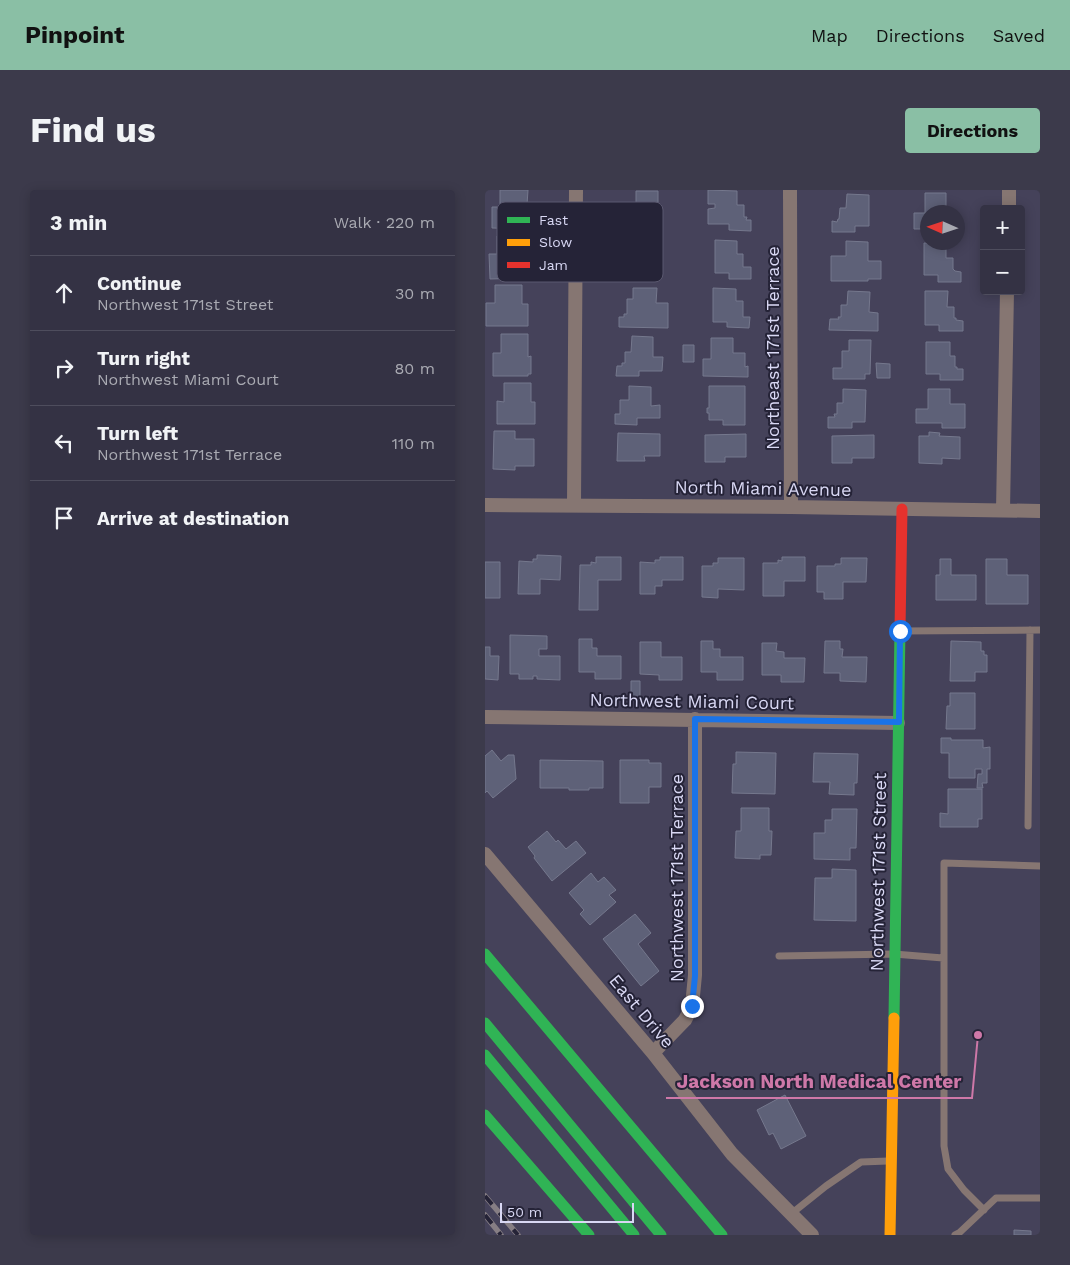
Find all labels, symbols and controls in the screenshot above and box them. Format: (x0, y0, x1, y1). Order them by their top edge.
text: Pinpoint (25, 21, 125, 49)
text: Map (811, 25, 848, 46)
text: Directions (876, 25, 965, 46)
text: Saved (993, 25, 1045, 46)
button: Directions (905, 108, 1040, 153)
text: Find us (30, 109, 156, 151)
legend (497, 202, 663, 282)
north arrow (920, 205, 965, 250)
map controls (980, 205, 1025, 295)
button: + (980, 205, 1025, 250)
text: 3 min (50, 210, 107, 235)
text: Fast (539, 212, 568, 228)
text: Walk · 220 m (334, 213, 435, 232)
text: Slow (539, 234, 572, 250)
street label: Northeast 171st Terrace (762, 246, 783, 450)
button: − (980, 250, 1025, 295)
text: Jam (539, 257, 568, 273)
text: Continue (97, 272, 181, 295)
icon: ahead (50, 279, 78, 307)
text: 30 m (395, 284, 435, 303)
text: Northwest 171st Street (97, 295, 274, 314)
text: Turn right (97, 347, 190, 370)
icon: right (50, 354, 78, 382)
text: 80 m (394, 359, 435, 378)
text: Northwest Miami Court (97, 370, 279, 389)
text: Turn left (97, 422, 178, 445)
icon: left (50, 429, 78, 457)
text: 110 m (392, 434, 435, 453)
text: Northwest 171st Terrace (97, 445, 282, 464)
street label: North Miami Avenue (674, 476, 852, 500)
icon: arrive (50, 504, 78, 532)
text: Arrive at destination (97, 507, 289, 530)
route start (889, 620, 912, 643)
street label: Northwest Miami Court (590, 689, 795, 713)
street label: Northwest 171st Street (866, 772, 890, 971)
street label: Northwest 171st Terrace (666, 774, 687, 982)
street label: East Drive (605, 970, 679, 1052)
route end (681, 995, 704, 1018)
callout: Jackson North Medical Center (666, 1064, 972, 1098)
text: Jackson North Medical Center (677, 1070, 962, 1093)
scale bar (500, 1200, 634, 1223)
text: 50 m (507, 1204, 542, 1220)

